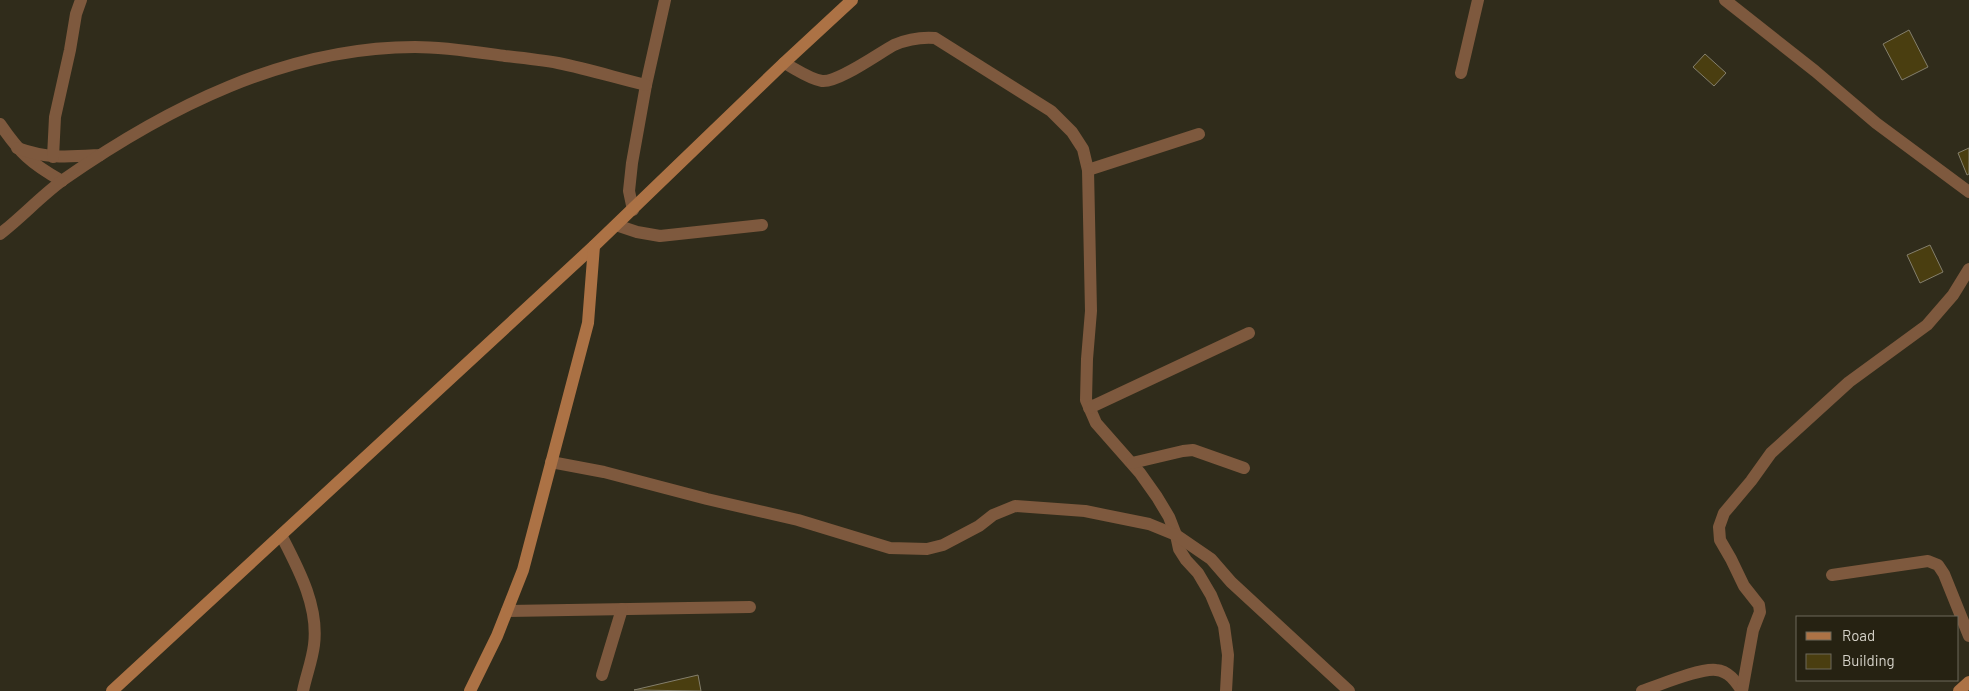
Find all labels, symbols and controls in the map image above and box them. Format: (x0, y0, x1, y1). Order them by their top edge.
legend (1796, 616, 1959, 681)
text: Road (1842, 626, 1875, 644)
text: Building (1842, 651, 1895, 669)

